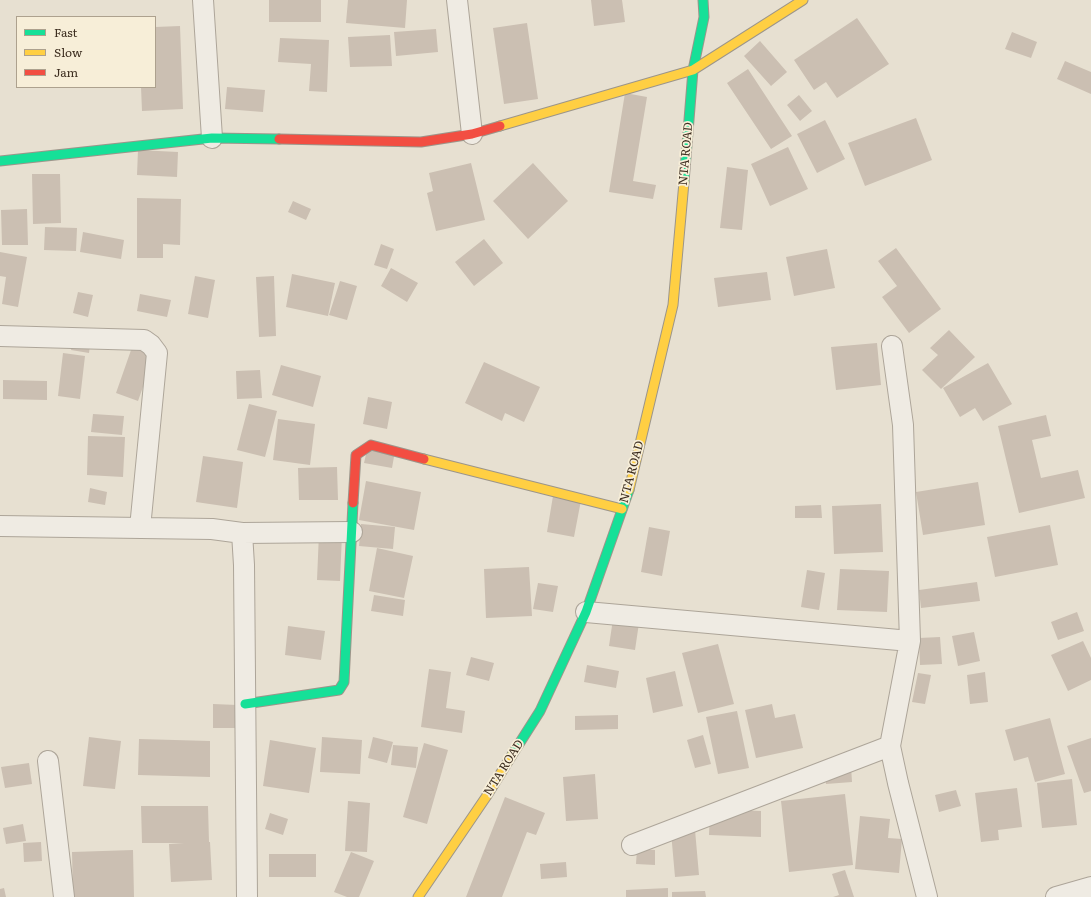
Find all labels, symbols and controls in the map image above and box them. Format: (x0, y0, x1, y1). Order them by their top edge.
legend (16, 16, 156, 88)
text: Fast (54, 23, 77, 41)
text: Slow (54, 43, 82, 61)
text: Jam (54, 63, 78, 81)
street label: NTA ROAD (676, 122, 696, 186)
street label: NTA ROAD (617, 439, 647, 505)
street label: NTA ROAD (481, 737, 527, 799)

